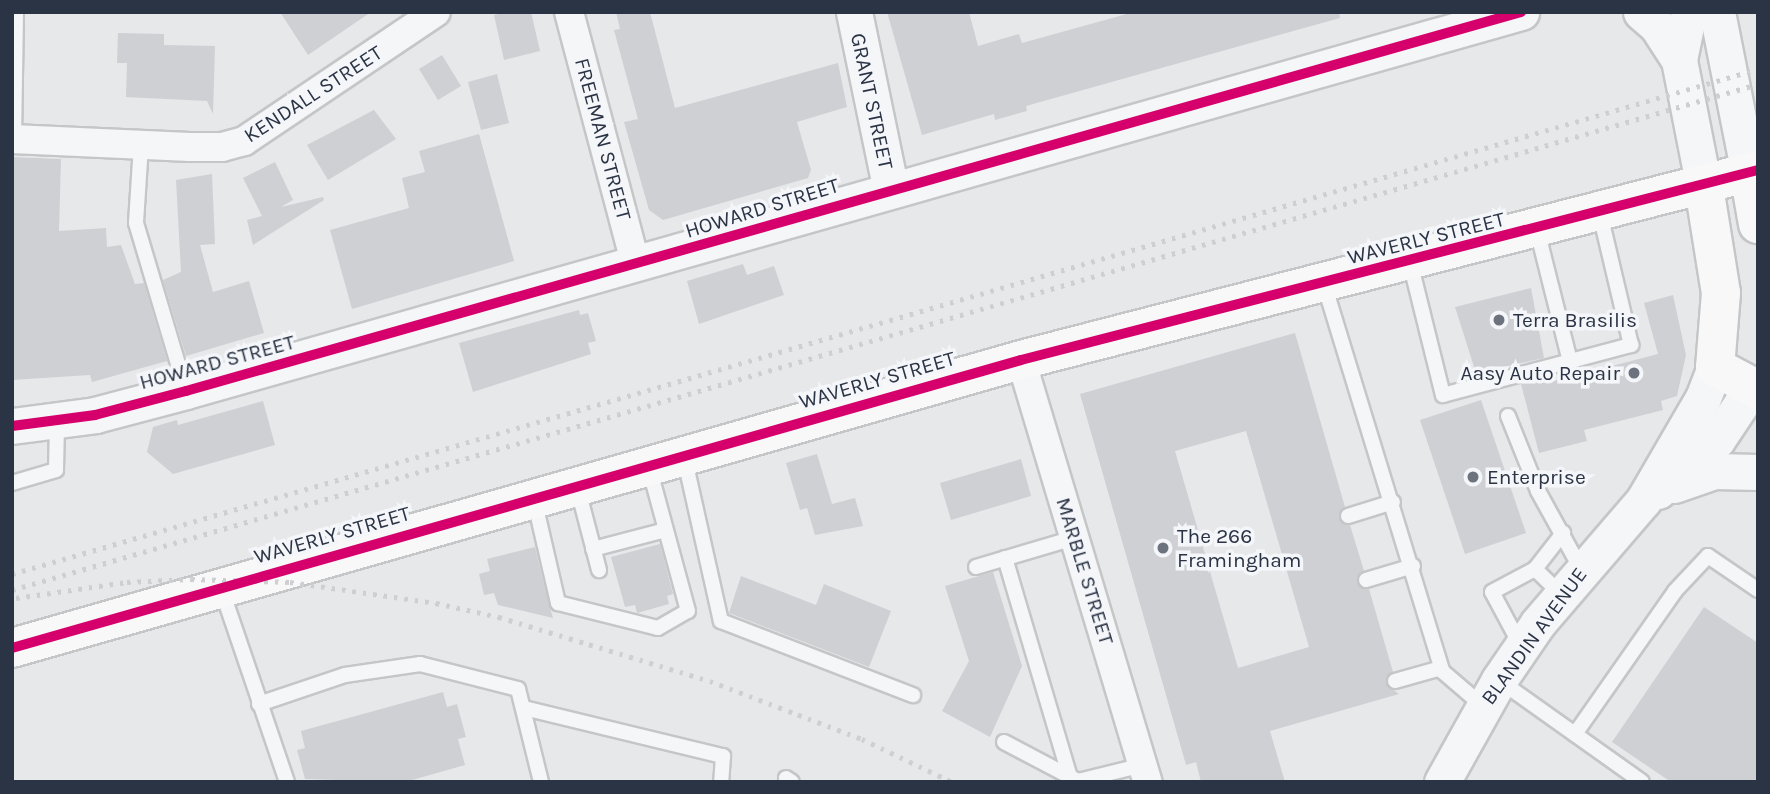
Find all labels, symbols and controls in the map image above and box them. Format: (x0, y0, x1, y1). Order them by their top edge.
street label: GRANT STREET (845, 31, 899, 171)
street label: KENDALL STREET (239, 40, 387, 148)
street label: FREEMAN STREET (569, 55, 637, 223)
street label: HOWARD STREET (682, 173, 842, 243)
street label: WAVERLY STREET (1345, 206, 1507, 270)
place label: Terra Brasilis (1513, 307, 1637, 333)
marker: Terra Brasilis (1491, 312, 1507, 328)
street label: HOWARD STREET (137, 329, 297, 395)
street label: WAVERLY STREET (796, 346, 958, 414)
place label: Aasy Auto Repair (1461, 360, 1620, 386)
marker: Aasy Auto Repair (1626, 365, 1642, 381)
place label: Enterprise (1487, 464, 1586, 490)
marker: Enterprise (1465, 469, 1481, 485)
street label: MARBLE STREET (1051, 494, 1119, 648)
street label: WAVERLY STREET (251, 501, 413, 569)
place label: The 266 Framingham (1177, 523, 1301, 573)
marker: The 266 Framingham (1155, 540, 1171, 556)
street label: BLANDIN AVENUE (1476, 563, 1592, 709)

